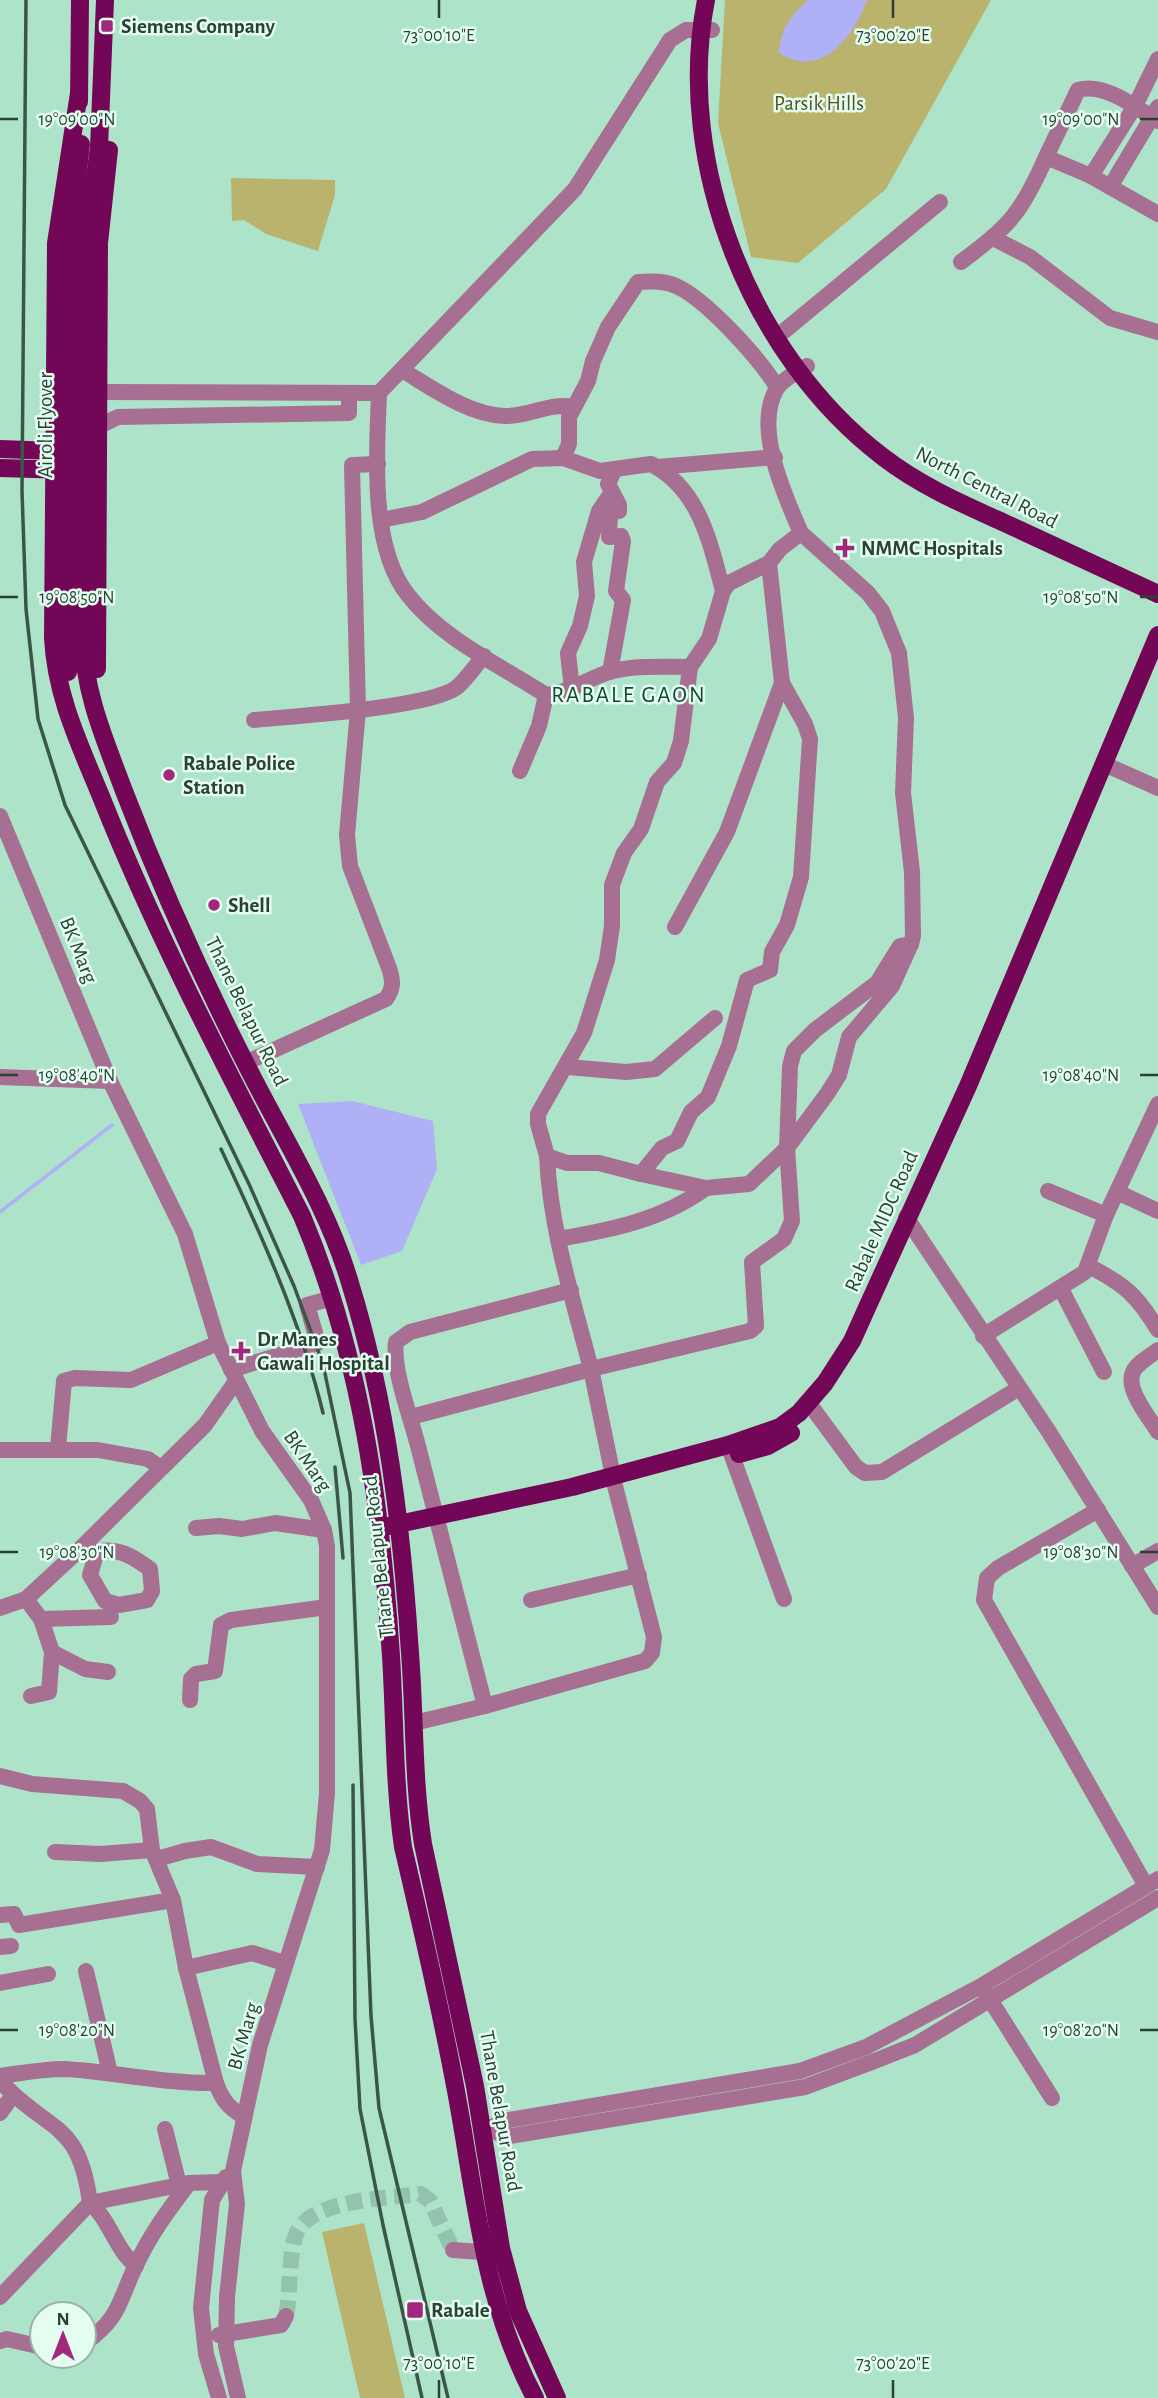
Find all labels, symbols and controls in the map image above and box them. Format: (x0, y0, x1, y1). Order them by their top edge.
place label: Siemens Company (121, 16, 275, 37)
marker: Siemens Company (99, 18, 115, 34)
text: 73°00'10"E (403, 27, 475, 45)
text: 73°00'20"E (856, 27, 930, 45)
park label: Parsik Hills (774, 93, 864, 114)
text: 19°09'00"N (38, 111, 116, 129)
text: 19°09'00"N (1042, 111, 1120, 129)
street label: Airoli Flyover (35, 372, 56, 478)
street label: North Central Road (912, 443, 1061, 532)
marker: NMMC Hospitals (835, 538, 855, 558)
place label: NMMC Hospitals (861, 538, 1003, 559)
text: 19°08'50"N (39, 589, 115, 607)
text: 19°08'50"N (1043, 589, 1119, 607)
district label: RABALE GAON (551, 684, 707, 707)
place label: Rabale Police Station (183, 753, 295, 798)
marker: Rabale Police Station (161, 767, 177, 783)
place label: Shell (228, 895, 270, 916)
marker: Shell (206, 897, 222, 913)
street label: BK Marg (56, 914, 102, 987)
street label: Thane Belapur Road (201, 933, 292, 1089)
text: 19°08'40"N (39, 1067, 115, 1085)
text: 19°08'40"N (1043, 1067, 1119, 1085)
street label: Rabale MIDC Road (841, 1148, 922, 1295)
place label: Dr Manes Gawali Hospital (257, 1329, 390, 1374)
marker: Dr Manes Gawali Hospital (231, 1341, 251, 1361)
street label: BK Marg (280, 1427, 336, 1496)
street label: Thane Belapur Road (360, 1475, 397, 1639)
text: 19°08'30"N (39, 1544, 115, 1562)
text: 19°08'30"N (1043, 1544, 1119, 1562)
street label: BK Marg (224, 1999, 263, 2072)
text: 19°08'20"N (39, 2022, 115, 2040)
text: 19°08'20"N (1043, 2022, 1119, 2040)
street label: Thane Belapur Road (476, 2029, 525, 2193)
north arrow (28, 2300, 98, 2370)
marker: Rabale (405, 2300, 425, 2320)
place label: Rabale (431, 2300, 490, 2321)
text: N (56, 2310, 70, 2329)
text: 73°00'10"E (403, 2355, 475, 2373)
text: 73°00'20"E (856, 2355, 930, 2373)

